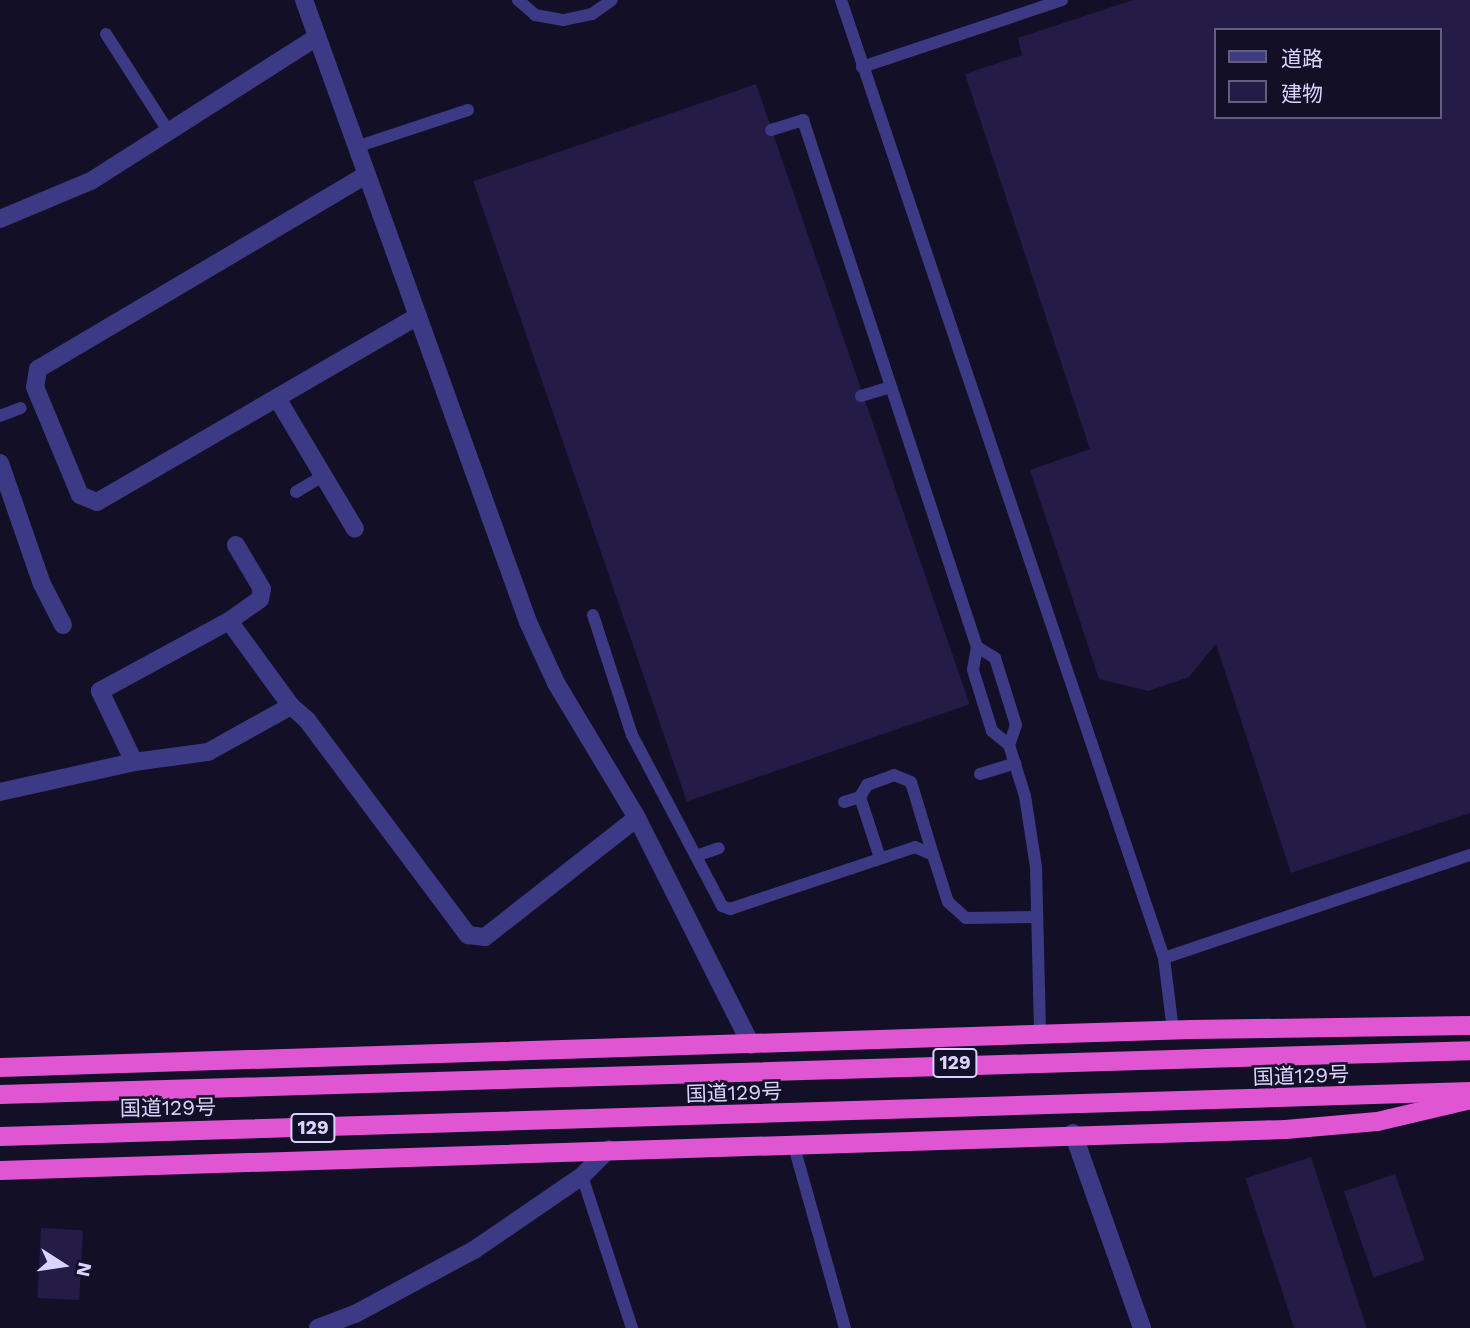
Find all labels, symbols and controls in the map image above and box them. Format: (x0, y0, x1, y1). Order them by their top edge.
legend (1214, 28, 1442, 119)
text: 道路 (1281, 46, 1323, 71)
text: 建物 (1281, 81, 1323, 106)
road number: 129 (932, 1048, 978, 1078)
street label: 国道129号 (1252, 1062, 1350, 1090)
street label: 国道129号 (685, 1079, 783, 1107)
street label: 国道129号 (120, 1095, 216, 1121)
road number: 129 (290, 1112, 336, 1144)
north arrow (28, 1230, 98, 1300)
text: N (71, 1260, 97, 1279)

